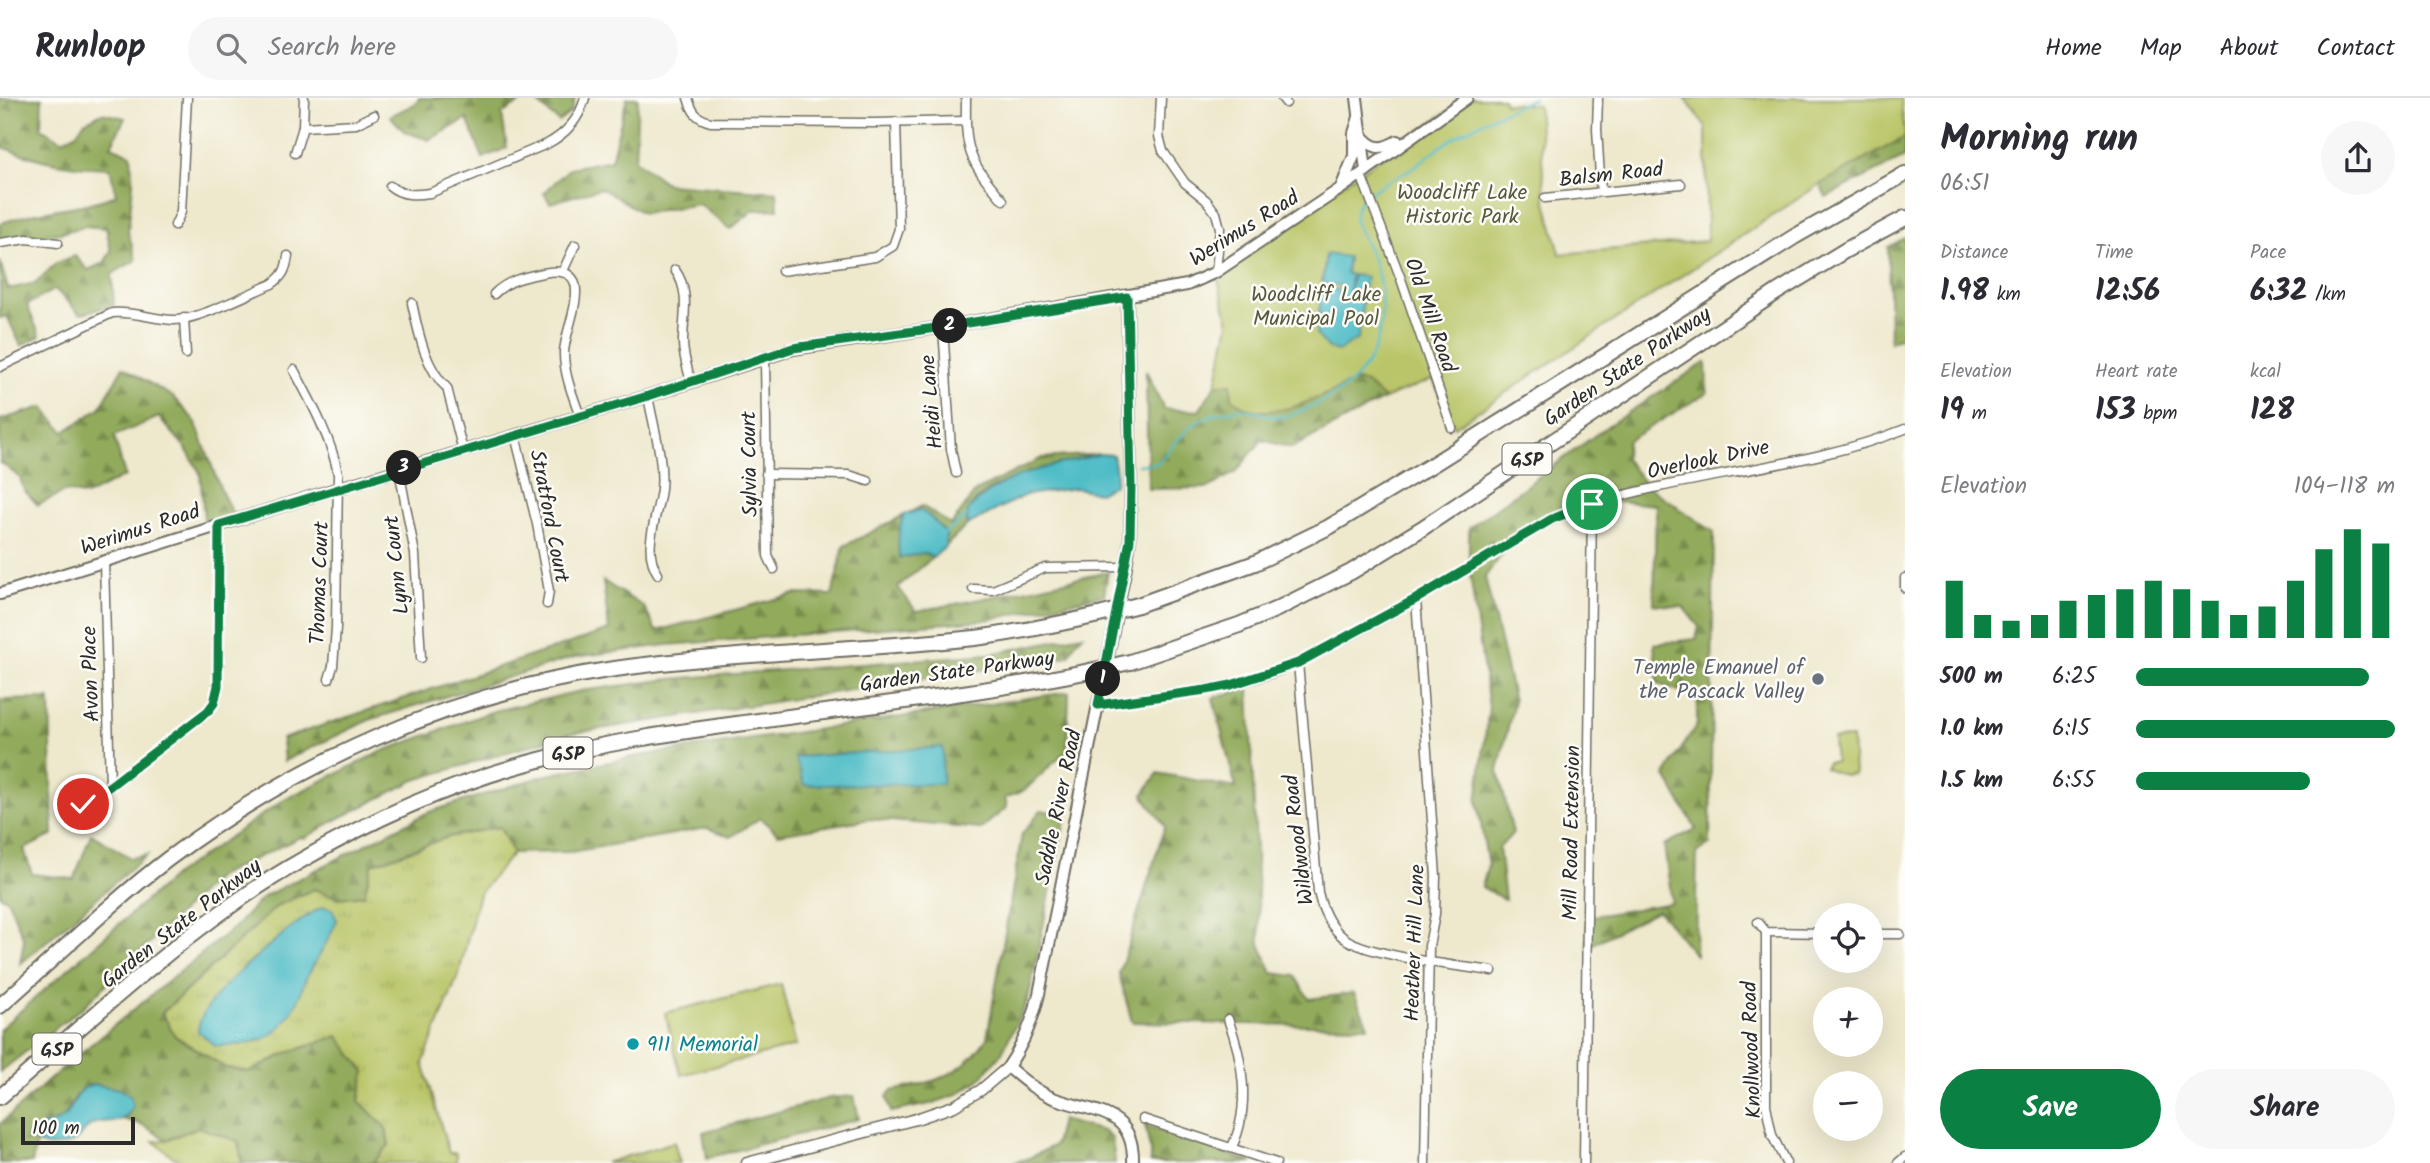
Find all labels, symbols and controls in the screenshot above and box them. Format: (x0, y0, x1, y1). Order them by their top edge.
search box (188, 17, 678, 80)
text: Runloop (35, 22, 146, 75)
text: Search here (268, 27, 396, 69)
icon: search (212, 29, 250, 67)
text: Home (2045, 29, 2102, 68)
text: Map (2140, 29, 2182, 68)
text: About (2220, 29, 2278, 68)
text: Contact (2316, 29, 2395, 68)
text: Morning run (1940, 110, 2138, 170)
button: share (2321, 121, 2395, 195)
street label: Balsm Road (1557, 154, 1665, 197)
text: 06:51 (1940, 166, 1990, 202)
park label: Woodcliff Lake Historic Park (1397, 177, 1528, 234)
street label: Werimus Road (1183, 182, 1307, 276)
text: Distance (1940, 238, 2008, 268)
text: Time (2095, 238, 2133, 268)
text: Pace (2250, 238, 2286, 268)
street label: Old Mill Road (1395, 254, 1465, 378)
text: 1.98 (1940, 268, 1989, 316)
text: 12:56 (2095, 268, 2160, 316)
text: 6:32 (2250, 268, 2308, 316)
park label: Woodcliff Lake Municipal Pool (1251, 279, 1382, 336)
text: km (1989, 280, 2021, 310)
text: /km (2308, 280, 2346, 310)
street label: Garden State Parkway (1537, 299, 1719, 436)
pin: 2 (932, 308, 968, 344)
text: 2 (944, 310, 955, 340)
street label: Heidi Lane (912, 353, 953, 450)
text: Elevation (1940, 357, 2012, 387)
text: Heart rate (2095, 357, 2178, 387)
text: kcal (2250, 357, 2281, 387)
text: 19 (1940, 387, 1964, 435)
text: 153 (2095, 387, 2136, 435)
text: 128 (2250, 387, 2294, 435)
text: m (1964, 399, 1987, 429)
text: bpm (2136, 399, 2177, 429)
street label: Sylvia Court (733, 410, 768, 517)
street label: Overlook Drive (1644, 431, 1773, 490)
road number: GSP (1502, 444, 1552, 474)
street label: Stratford Court (519, 447, 578, 586)
pin: 3 (386, 450, 422, 486)
text: 3 (398, 452, 409, 482)
text: Elevation (1940, 469, 2027, 505)
text: 104–118 m (2294, 469, 2395, 505)
pin (1562, 474, 1622, 534)
icon: arrive (1573, 485, 1611, 523)
street label: Werimus Road (76, 495, 205, 565)
street label: Lynn Court (376, 513, 419, 616)
street label: Thomas Court (302, 520, 339, 645)
street label: Avon Place (73, 625, 110, 722)
street label: Garden State Parkway (858, 642, 1057, 702)
place label: Temple Emanuel of the Pascack Valley (1633, 652, 1806, 709)
text: 500 m (1940, 659, 2003, 695)
text: 6:25 (2052, 659, 2096, 695)
pin: 1 (1086, 662, 1120, 696)
text: 1 (1100, 663, 1105, 693)
marker: Temple Emanuel of the Pascack Valley (1810, 671, 1826, 687)
text: 1.0 km (1940, 711, 2003, 747)
text: 6:15 (2052, 711, 2090, 747)
street label: Saddle River Road (1027, 726, 1092, 888)
road number: GSP (544, 738, 592, 768)
street label: Mill Road Extension (1554, 745, 1591, 921)
text: 1.5 km (1940, 763, 2003, 799)
text: 6:55 (2052, 763, 2095, 799)
street label: Wildwood Road (1275, 772, 1324, 907)
pin (53, 774, 113, 834)
icon: check (64, 785, 102, 823)
street label: Garden State Parkway (94, 851, 269, 998)
street label: Heather Hill Lane (1396, 863, 1435, 1022)
map controls (1813, 903, 1883, 1141)
button: locate (1813, 903, 1883, 973)
street label: Knollwood Road (1734, 980, 1771, 1119)
button: + (1813, 987, 1883, 1057)
place label: 911 Memorial (647, 1029, 758, 1062)
road number: GSP (32, 1034, 82, 1065)
marker: 911 Memorial (625, 1036, 641, 1052)
button: Save (1940, 1069, 2161, 1149)
button: Share (2175, 1069, 2395, 1149)
button: − (1813, 1071, 1883, 1141)
scale bar (21, 1114, 135, 1146)
text: 100 m (32, 1114, 80, 1144)

